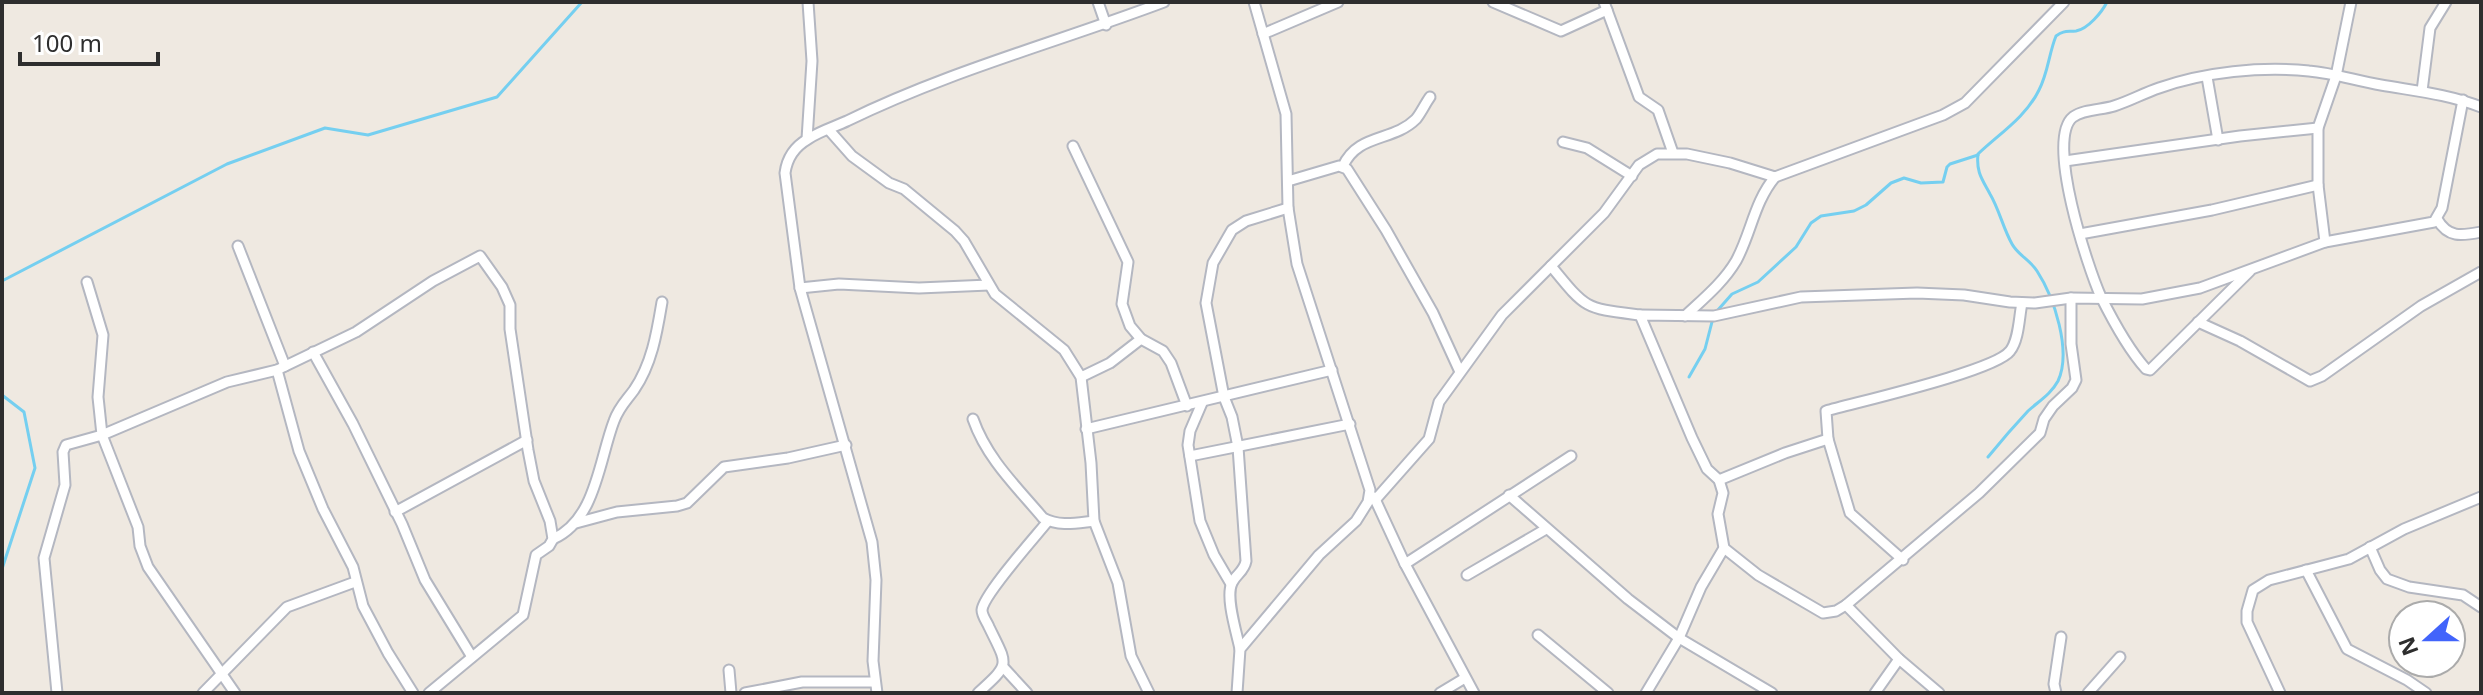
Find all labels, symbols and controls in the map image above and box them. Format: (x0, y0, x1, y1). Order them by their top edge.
scale bar (20, 16, 158, 66)
text: 100 m (32, 26, 102, 59)
north arrow (2387, 599, 2467, 679)
text: N (2390, 633, 2425, 660)

